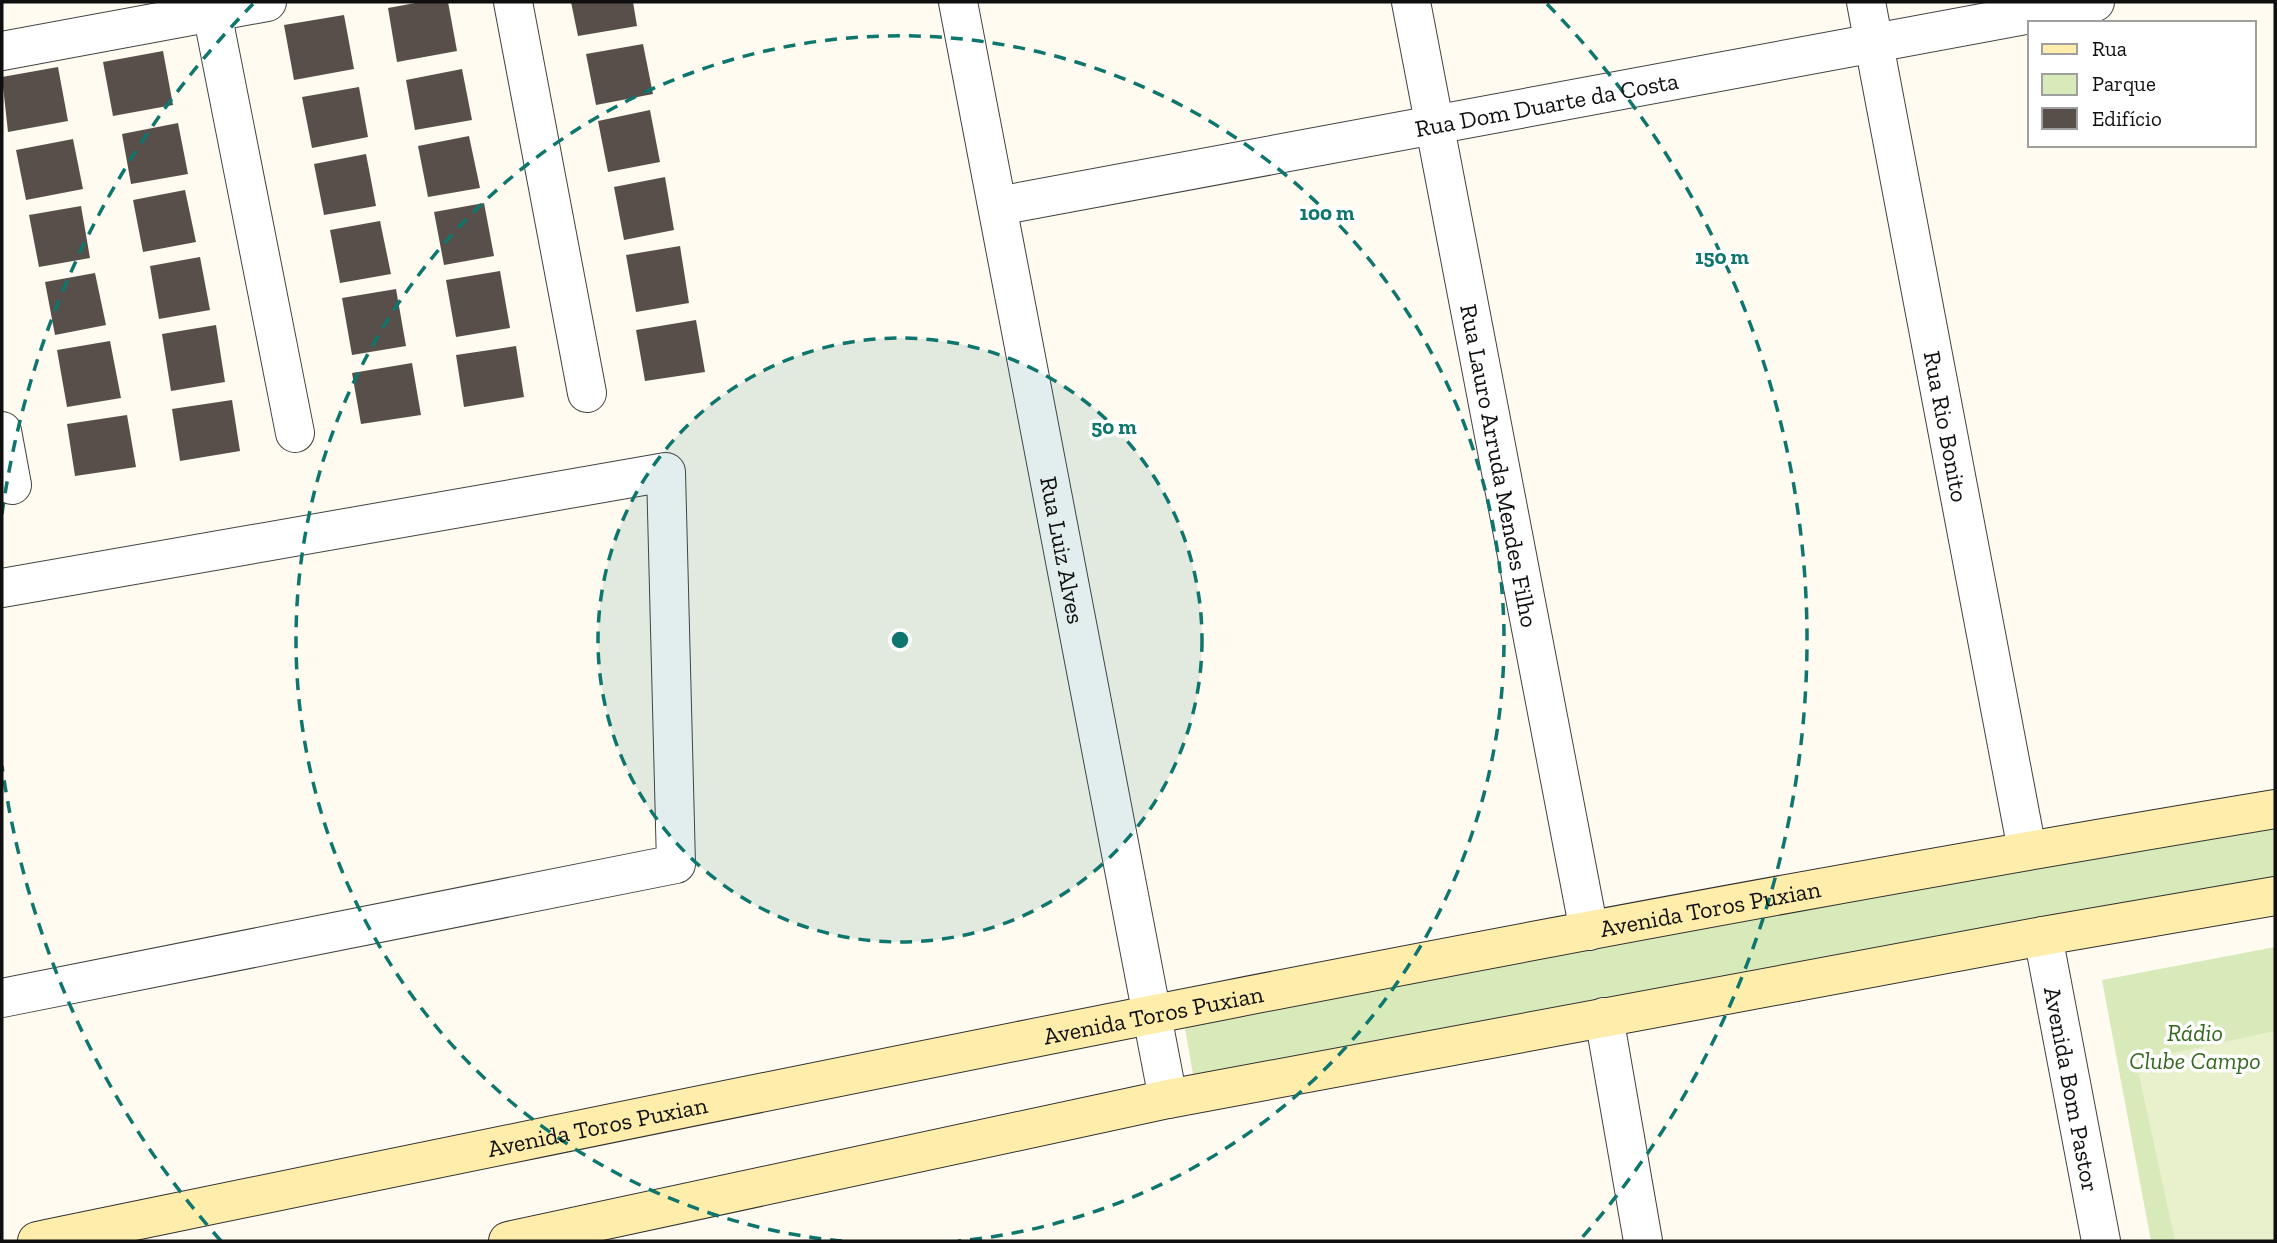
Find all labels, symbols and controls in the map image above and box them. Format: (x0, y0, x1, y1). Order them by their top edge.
legend (2028, 21, 2256, 147)
text: Rua (2092, 36, 2127, 61)
street label: Rua Dom Duarte da Costa (1412, 65, 1681, 143)
text: Parque (2092, 71, 2156, 96)
text: Edifício (2092, 106, 2162, 131)
text: 100 m (1300, 200, 1355, 225)
text: 150 m (1695, 244, 1750, 269)
street label: Rua Lauro Arruda Mendes Filho (1455, 302, 1545, 630)
street label: Rua Rio Bonito (1918, 348, 1975, 504)
text: 50 m (1091, 414, 1137, 439)
street label: Rua Luiz Alves (1035, 474, 1091, 626)
centre of rings (888, 628, 912, 652)
street label: Avenida Toros Puxian (1598, 874, 1823, 943)
street label: Avenida Toros Puxian (1041, 978, 1266, 1050)
street label: Avenida Bom Pastor (2038, 984, 2106, 1194)
park label: Rádio Clube Campo (2129, 1018, 2261, 1075)
street label: Avenida Toros Puxian (485, 1089, 710, 1163)

